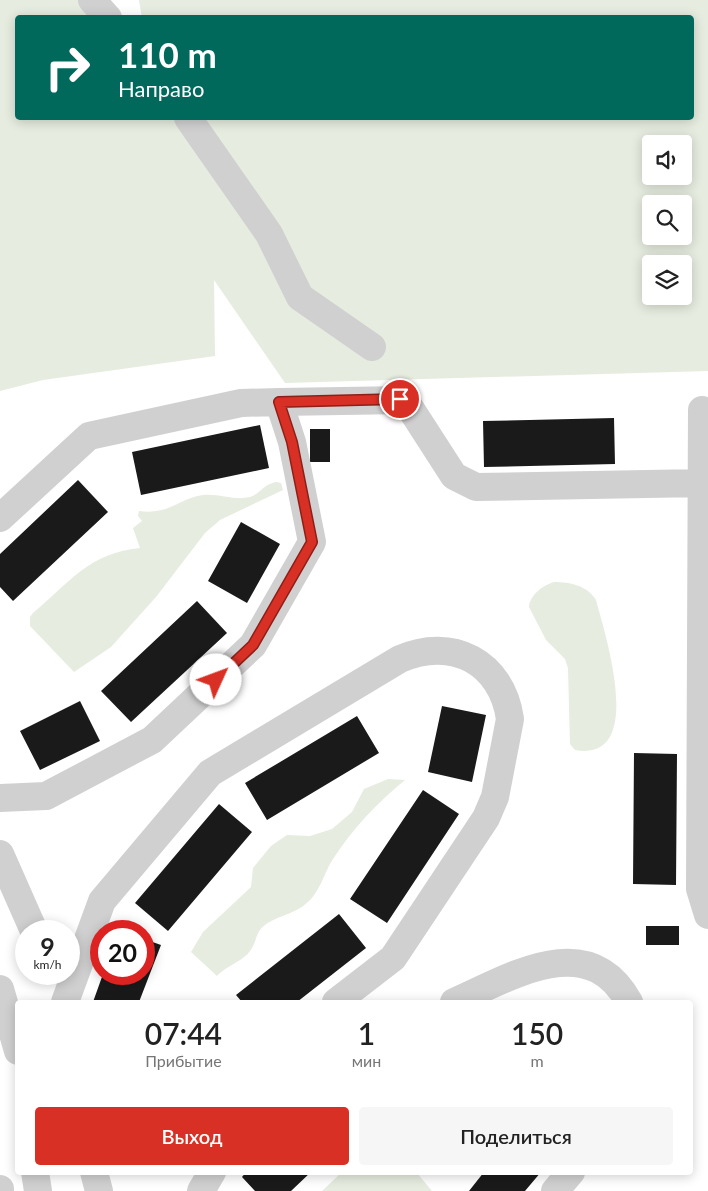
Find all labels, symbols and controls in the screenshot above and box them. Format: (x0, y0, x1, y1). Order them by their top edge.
text: 110 m (118, 33, 217, 75)
icon: right (35, 35, 100, 100)
text: Направо (118, 75, 204, 102)
map controls (642, 135, 692, 305)
button: sound (642, 135, 692, 185)
button: search (642, 195, 692, 245)
button: layers (642, 255, 692, 305)
pin (379, 378, 421, 420)
icon: arrive (386, 385, 414, 413)
position arrow (189, 653, 241, 705)
speed limit sign: 20 (90, 920, 155, 985)
text: 9 (40, 931, 55, 961)
text: km/h (33, 957, 62, 972)
text: 07:44 (145, 1015, 222, 1051)
text: 1 (358, 1015, 375, 1051)
text: 150 (511, 1015, 563, 1051)
text: Прибытие (145, 1051, 222, 1070)
text: мин (352, 1051, 381, 1070)
text: m (531, 1051, 544, 1070)
button: Выход (35, 1107, 349, 1165)
button: Поделиться (359, 1107, 673, 1165)

